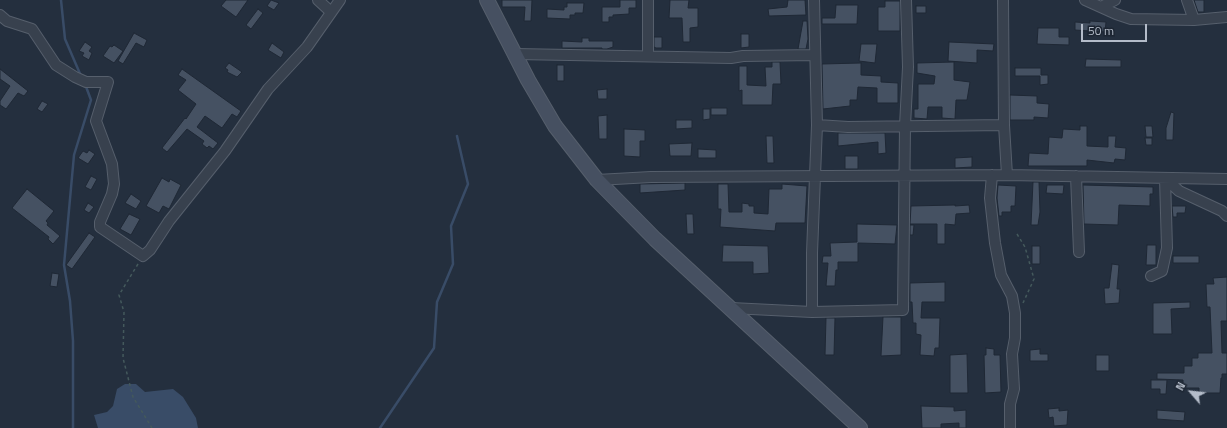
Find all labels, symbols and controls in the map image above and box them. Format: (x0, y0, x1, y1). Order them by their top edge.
scale bar (1083, 16, 1149, 42)
text: 50 m (1088, 21, 1114, 40)
north arrow (1171, 372, 1211, 412)
text: N (1172, 379, 1189, 393)

